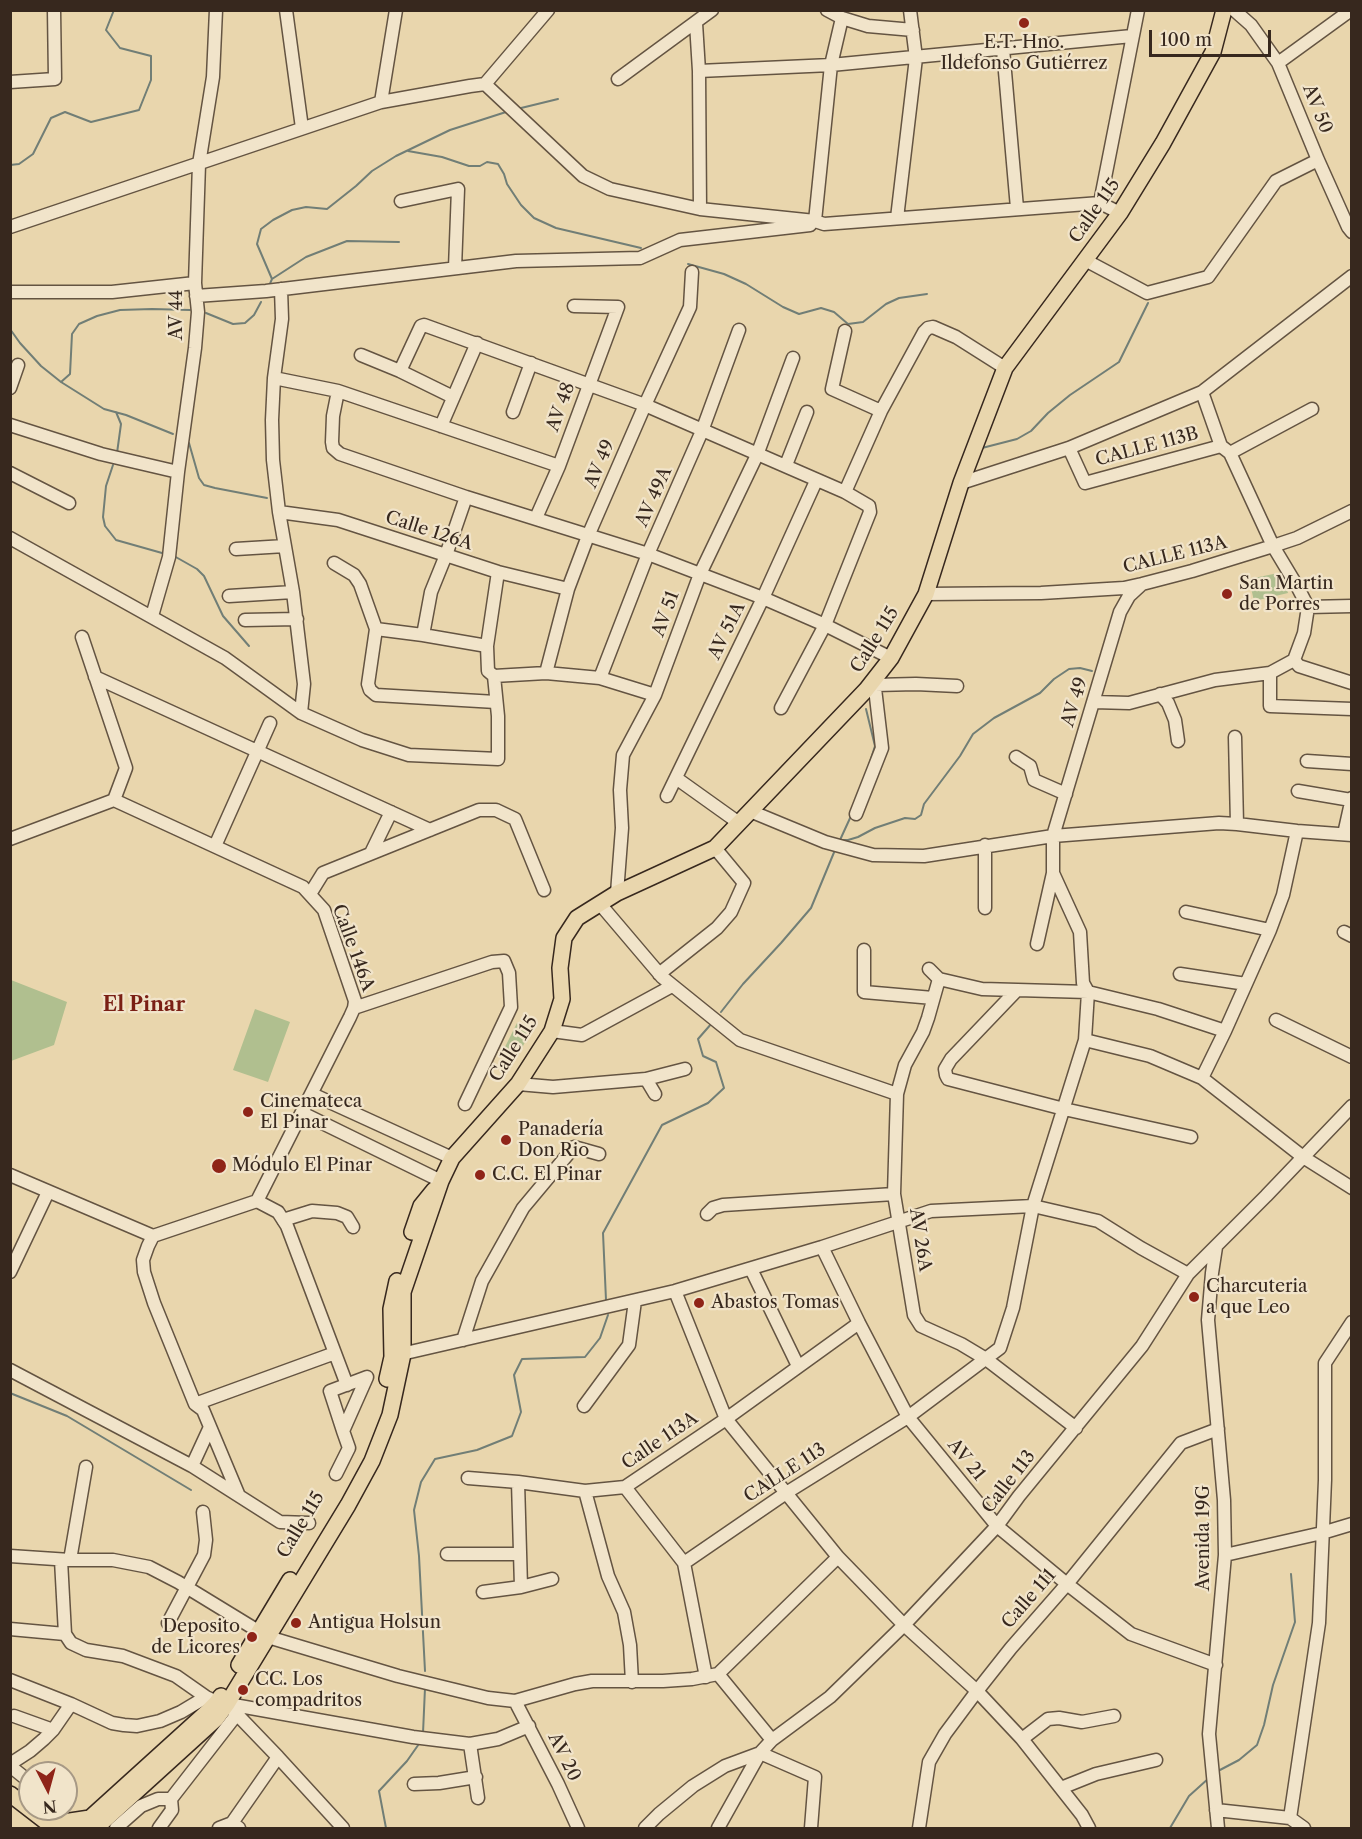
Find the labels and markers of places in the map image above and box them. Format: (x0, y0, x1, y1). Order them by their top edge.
marker: E.T. Hno. Ildefonso Gutiérrez (1017, 16, 1031, 30)
place label: E.T. Hno. Ildefonso Gutiérrez (940, 32, 1108, 74)
place label: San Martin de Porres (1239, 573, 1333, 616)
marker: San Martin de Porres (1220, 587, 1234, 601)
place label: Cinemateca El Pinar (260, 1091, 362, 1134)
marker: Cinemateca El Pinar (241, 1105, 255, 1119)
place label: Panadería Don Rio (518, 1119, 603, 1162)
marker: Panadería Don Rio (499, 1133, 513, 1147)
place label: Módulo El Pinar (232, 1155, 372, 1177)
marker: Módulo El Pinar (210, 1157, 228, 1175)
place label: C.C. El Pinar (492, 1164, 602, 1186)
marker: C.C. El Pinar (473, 1168, 487, 1182)
place label: Charcuteria a que Leo (1206, 1276, 1308, 1318)
marker: Charcuteria a que Leo (1187, 1290, 1201, 1304)
place label: Abastos Tomas (711, 1292, 839, 1314)
marker: Abastos Tomas (692, 1296, 706, 1310)
place label: Antigua Holsun (308, 1612, 441, 1634)
place label: Deposito de Licores (151, 1616, 240, 1658)
marker: Antigua Holsun (289, 1616, 303, 1630)
marker: Deposito de Licores (245, 1630, 259, 1644)
place label: CC. Los compadritos (255, 1669, 362, 1712)
marker: CC. Los compadritos (236, 1683, 250, 1697)

